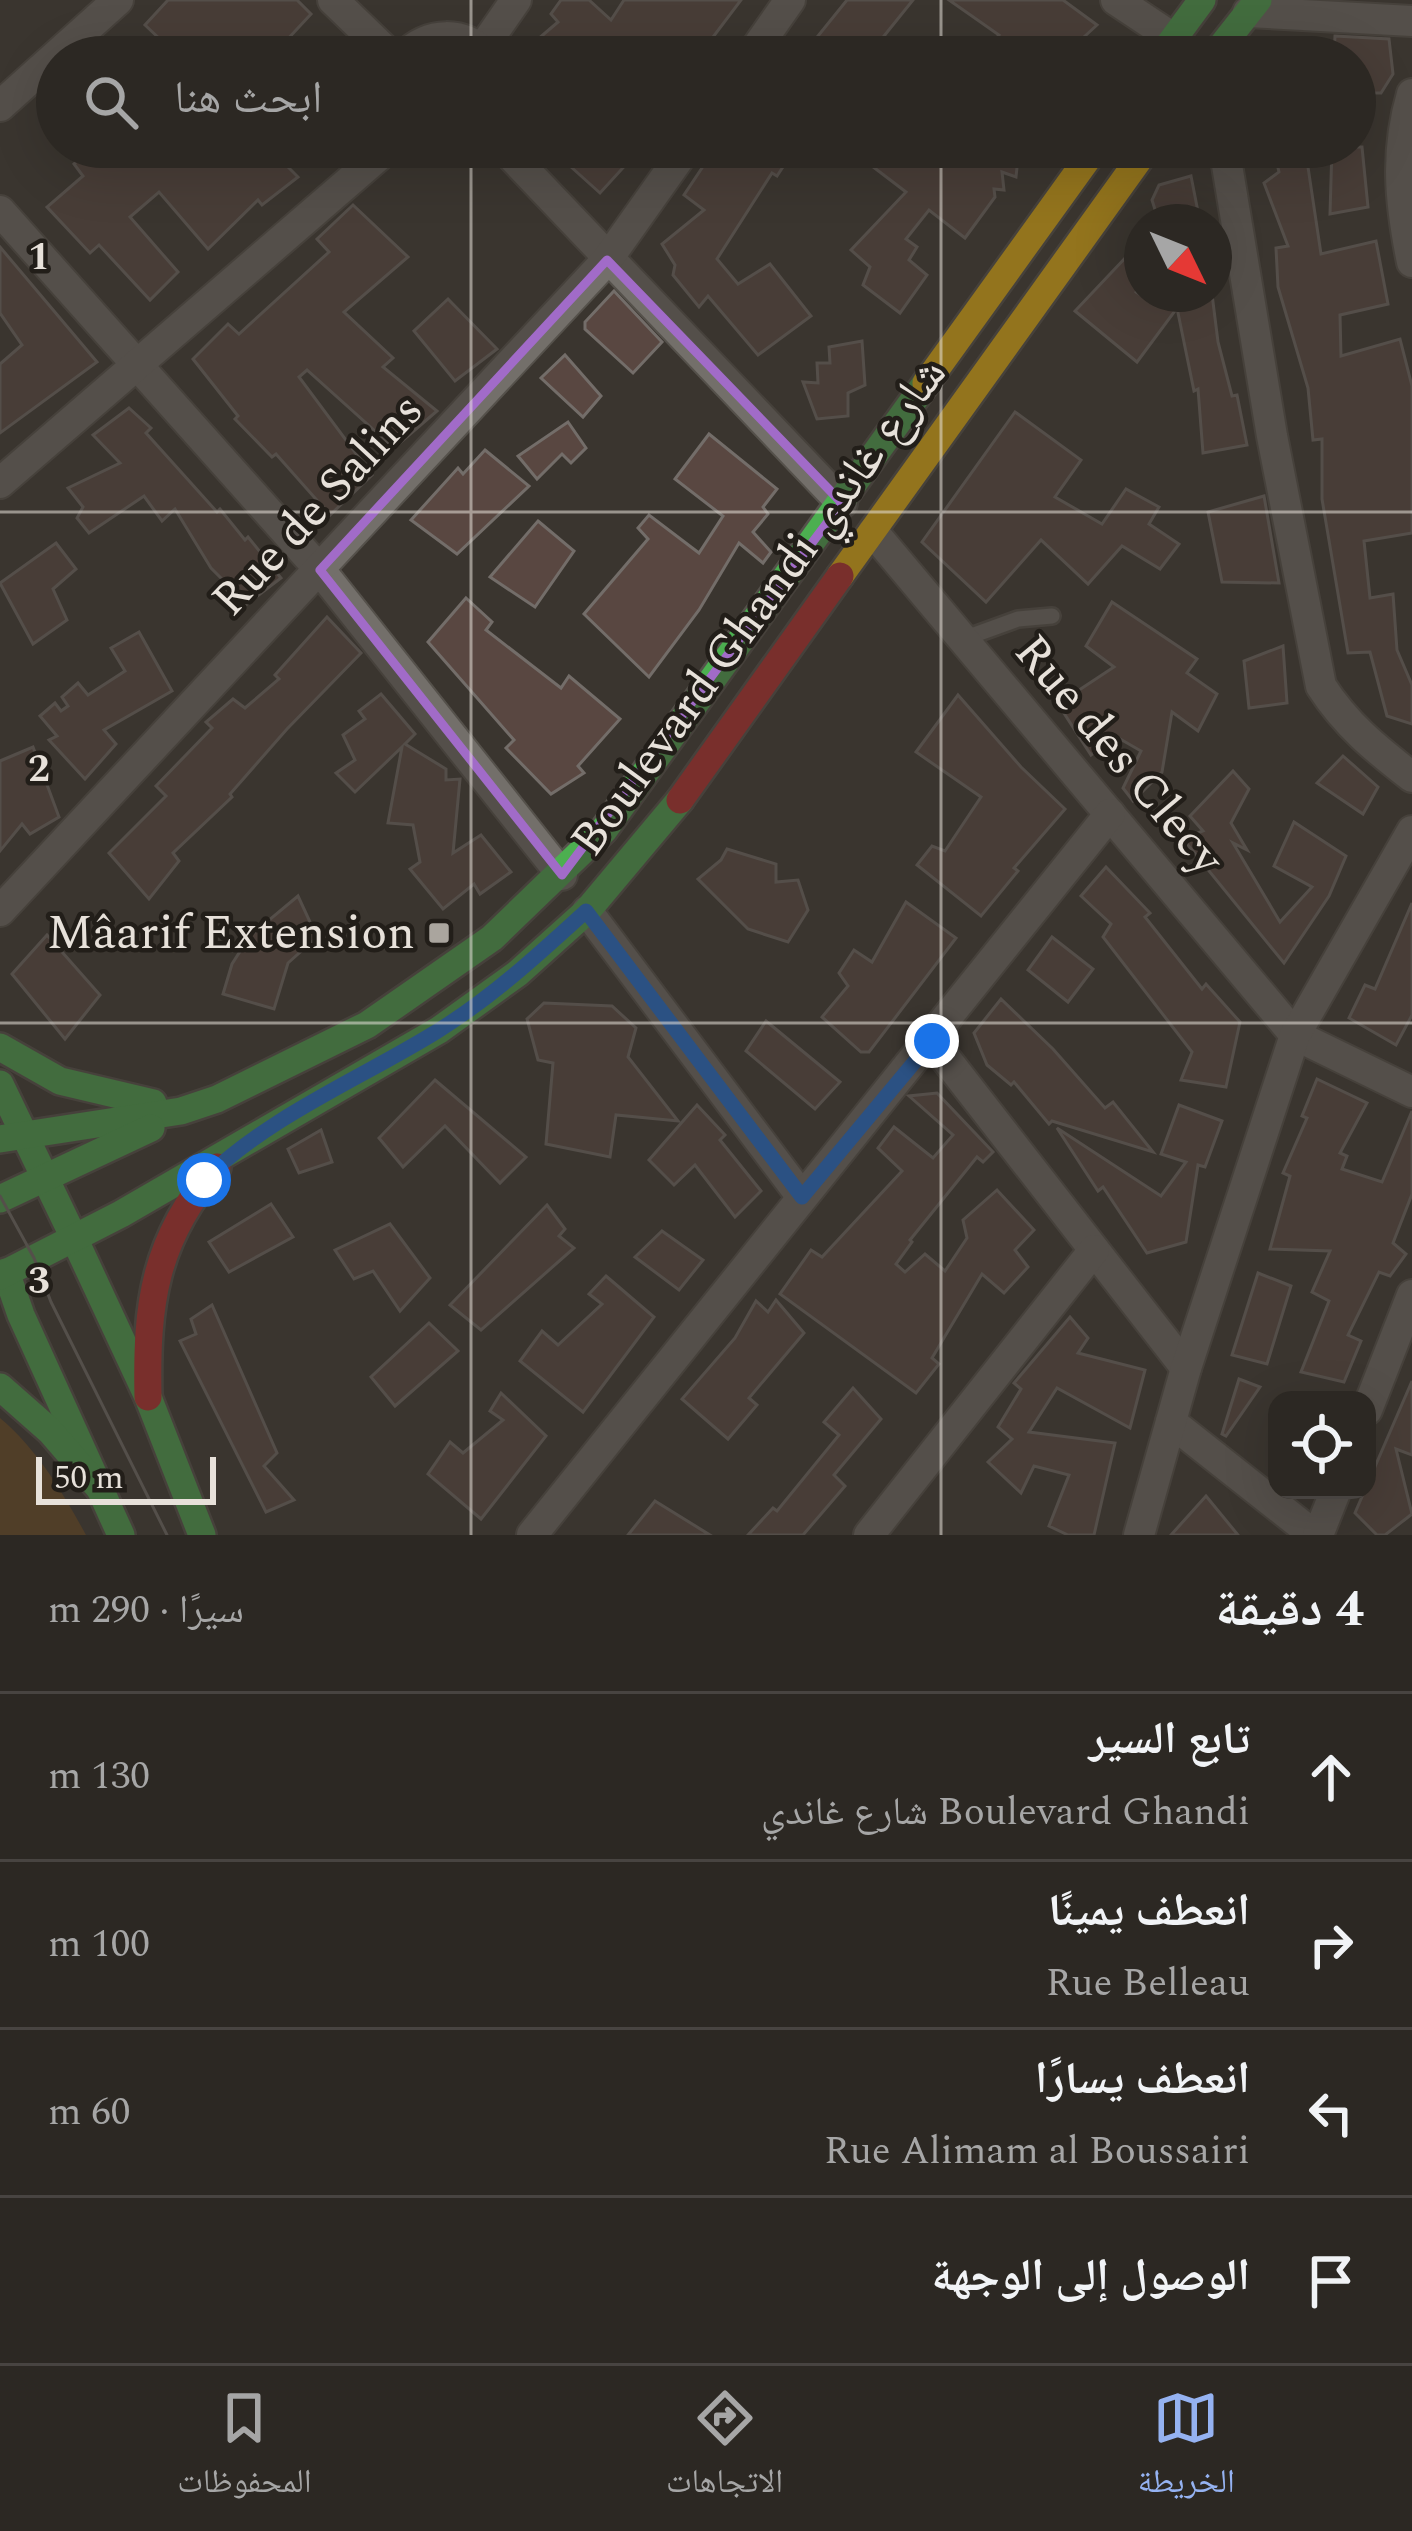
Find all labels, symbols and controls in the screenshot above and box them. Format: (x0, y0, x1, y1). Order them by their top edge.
search box (36, 36, 1376, 168)
text: ابحث هنا (174, 64, 322, 133)
icon: search (78, 69, 144, 135)
north arrow (1124, 204, 1232, 312)
text: 1 (28, 228, 50, 287)
street label: Boulevard Ghandi شارع غاندي (553, 342, 965, 872)
street label: Rue de Salins (195, 376, 441, 634)
street label: Rue des Clecy (996, 619, 1243, 893)
text: 2 (28, 740, 50, 799)
place label: Mâarif Extension (47, 897, 415, 970)
marker: Mâarif Extension (426, 920, 452, 946)
route end (905, 1014, 959, 1068)
route start (177, 1153, 231, 1207)
text: 3 (28, 1252, 50, 1311)
map controls (1268, 1391, 1376, 1499)
button: locate (1268, 1391, 1376, 1499)
scale bar (36, 1451, 216, 1504)
text: 50 m (54, 1453, 124, 1503)
text: 4 دقيقة (1216, 1571, 1364, 1649)
text: سيرًا · 290 m (48, 1581, 244, 1640)
text: تابع السير (1089, 1705, 1250, 1774)
icon: ahead (1298, 1744, 1364, 1810)
text: 130 m (48, 1747, 150, 1806)
text: Boulevard Ghandi شارع غاندي (761, 1783, 1250, 1842)
text: انعطف يمينًا (1048, 1877, 1250, 1946)
icon: right (1298, 1912, 1364, 1978)
text: 100 m (48, 1915, 150, 1974)
text: Rue Belleau (1046, 1954, 1250, 2013)
text: انعطف يسارًا (1035, 2045, 1250, 2114)
icon: left (1298, 2080, 1364, 2146)
text: 60 m (48, 2083, 130, 2142)
text: Rue Alimam al Boussairi (824, 2122, 1250, 2181)
text: الوصول إلى الوجهة (932, 2242, 1250, 2311)
icon: arrive (1298, 2248, 1364, 2314)
tab: المحفوظات (177, 2385, 312, 2513)
tab: الاتجاهات (666, 2385, 783, 2513)
tab: الخريطة (1138, 2385, 1235, 2513)

